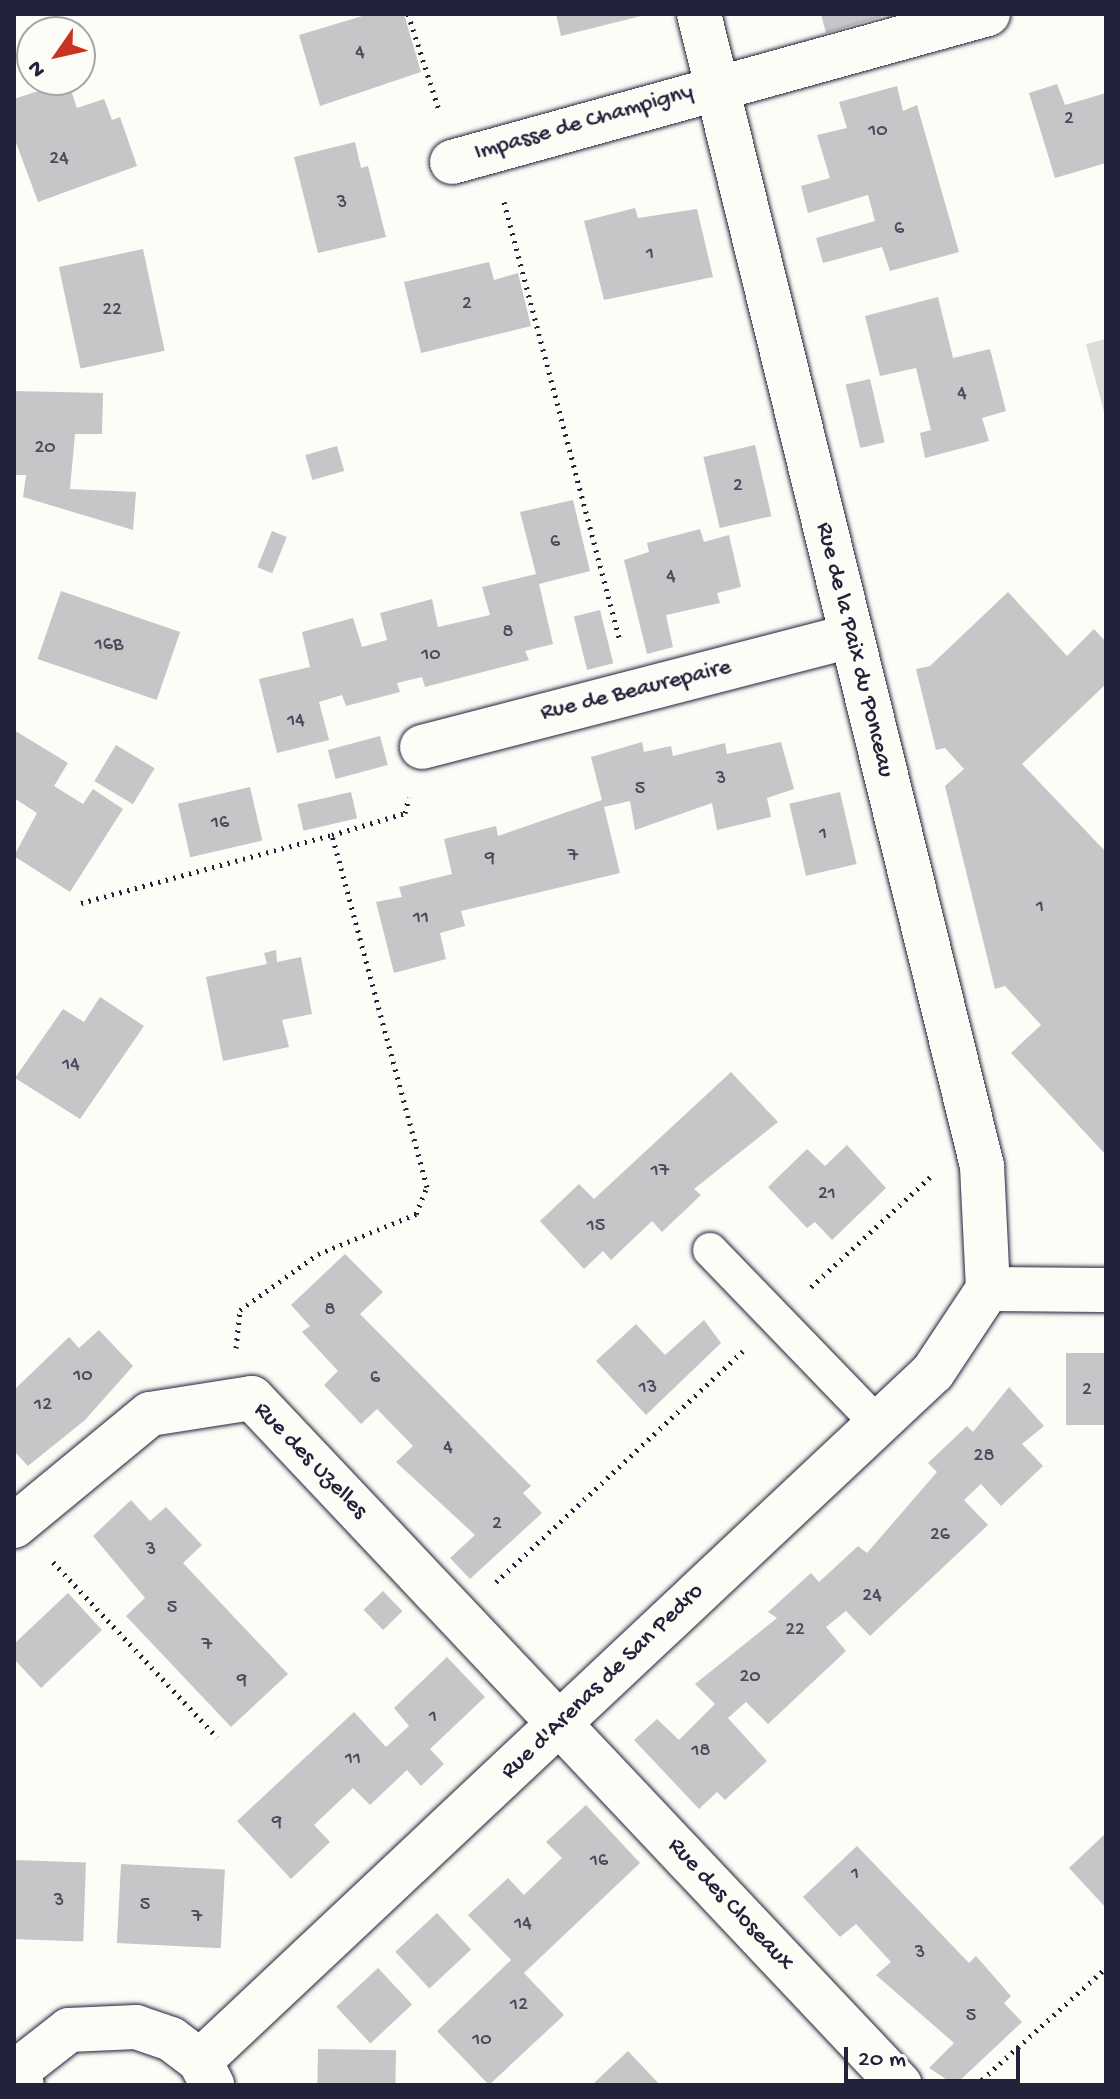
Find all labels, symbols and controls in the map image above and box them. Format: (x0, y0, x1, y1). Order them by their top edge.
north arrow (16, 16, 96, 96)
house number: 4 (355, 41, 365, 65)
text: N (23, 55, 53, 82)
street label: Impasse de Champigny (471, 78, 697, 168)
house number: 2 (1064, 107, 1074, 131)
house number: 10 (868, 119, 888, 143)
house number: 24 (49, 147, 69, 171)
house number: 3 (337, 191, 347, 215)
house number: 6 (894, 217, 904, 241)
house number: 1 (646, 242, 654, 266)
house number: 2 (462, 292, 472, 316)
house number: 22 (102, 298, 122, 322)
house number: 4 (957, 382, 967, 406)
house number: 20 (34, 436, 56, 460)
house number: 2 (733, 474, 743, 498)
street label: Rue de la Paix du Ponceau (808, 520, 900, 780)
house number: 6 (550, 530, 560, 554)
house number: 4 (666, 565, 676, 589)
house number: 8 (503, 620, 513, 644)
house number: 16B (95, 633, 123, 657)
house number: 10 (421, 643, 441, 667)
street label: Rue de Beaurepaire (538, 653, 734, 729)
house number: 14 (287, 709, 305, 733)
house number: 3 (716, 767, 726, 791)
house number: 5 (635, 777, 645, 801)
house number: 16 (211, 811, 229, 835)
house number: 1 (819, 822, 827, 846)
house number: 7 (568, 844, 578, 868)
house number: 9 (485, 847, 495, 871)
house number: 1 (1036, 895, 1044, 919)
house number: 11 (413, 906, 429, 930)
house number: 14 (62, 1053, 80, 1077)
house number: 17 (651, 1159, 669, 1183)
house number: 21 (818, 1182, 836, 1206)
house number: 15 (587, 1214, 605, 1238)
house number: 8 (325, 1298, 335, 1322)
house number: 10 (73, 1364, 93, 1388)
house number: 6 (370, 1366, 380, 1390)
house number: 13 (639, 1376, 657, 1400)
house number: 2 (1082, 1378, 1092, 1402)
house number: 12 (34, 1393, 52, 1417)
street label: Rue des Uzelles (247, 1397, 373, 1525)
house number: 4 (443, 1436, 453, 1460)
house number: 28 (974, 1444, 994, 1468)
house number: 2 (492, 1512, 502, 1536)
house number: 26 (930, 1523, 950, 1547)
house number: 3 (146, 1538, 156, 1562)
street label: Rue d'Arenas de San Pedro (496, 1578, 710, 1786)
house number: 24 (862, 1584, 882, 1608)
house number: 5 (167, 1596, 177, 1620)
house number: 22 (785, 1618, 805, 1642)
house number: 7 (202, 1633, 212, 1657)
house number: 20 (739, 1665, 761, 1689)
house number: 9 (237, 1669, 247, 1693)
house number: 1 (429, 1705, 437, 1729)
house number: 18 (691, 1739, 711, 1763)
house number: 11 (345, 1747, 361, 1771)
house number: 9 (272, 1811, 282, 1835)
street label: Rue des Closeaux (661, 1832, 799, 1978)
house number: 16 (590, 1849, 608, 1873)
house number: 1 (851, 1862, 859, 1886)
house number: 3 (54, 1889, 64, 1913)
house number: 5 (140, 1893, 150, 1917)
house number: 7 (192, 1905, 202, 1929)
house number: 14 (514, 1912, 532, 1936)
house number: 3 (915, 1941, 925, 1965)
house number: 12 (510, 1993, 528, 2017)
house number: 5 (966, 2004, 976, 2028)
house number: 10 (472, 2028, 492, 2052)
scale bar (848, 2031, 1024, 2081)
text: 20 m (858, 2046, 906, 2075)

